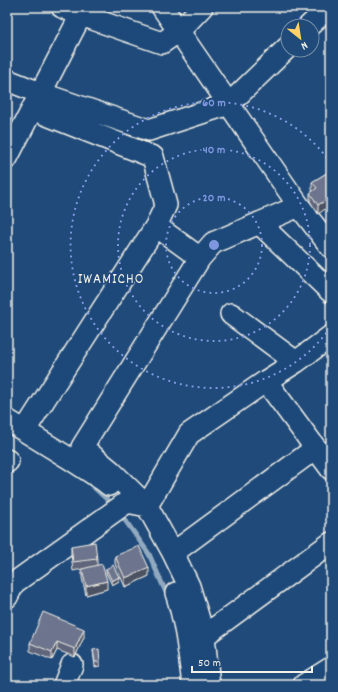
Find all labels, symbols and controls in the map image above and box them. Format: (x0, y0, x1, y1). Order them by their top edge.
north arrow (280, 18, 320, 58)
text: N (297, 37, 310, 53)
text: 60 m (202, 95, 226, 112)
text: 40 m (203, 142, 225, 159)
text: 20 m (203, 190, 225, 207)
centre of rings (207, 238, 221, 252)
district label: IWAMICHO (78, 269, 144, 291)
scale bar (192, 648, 312, 674)
text: 50 m (198, 655, 221, 672)

